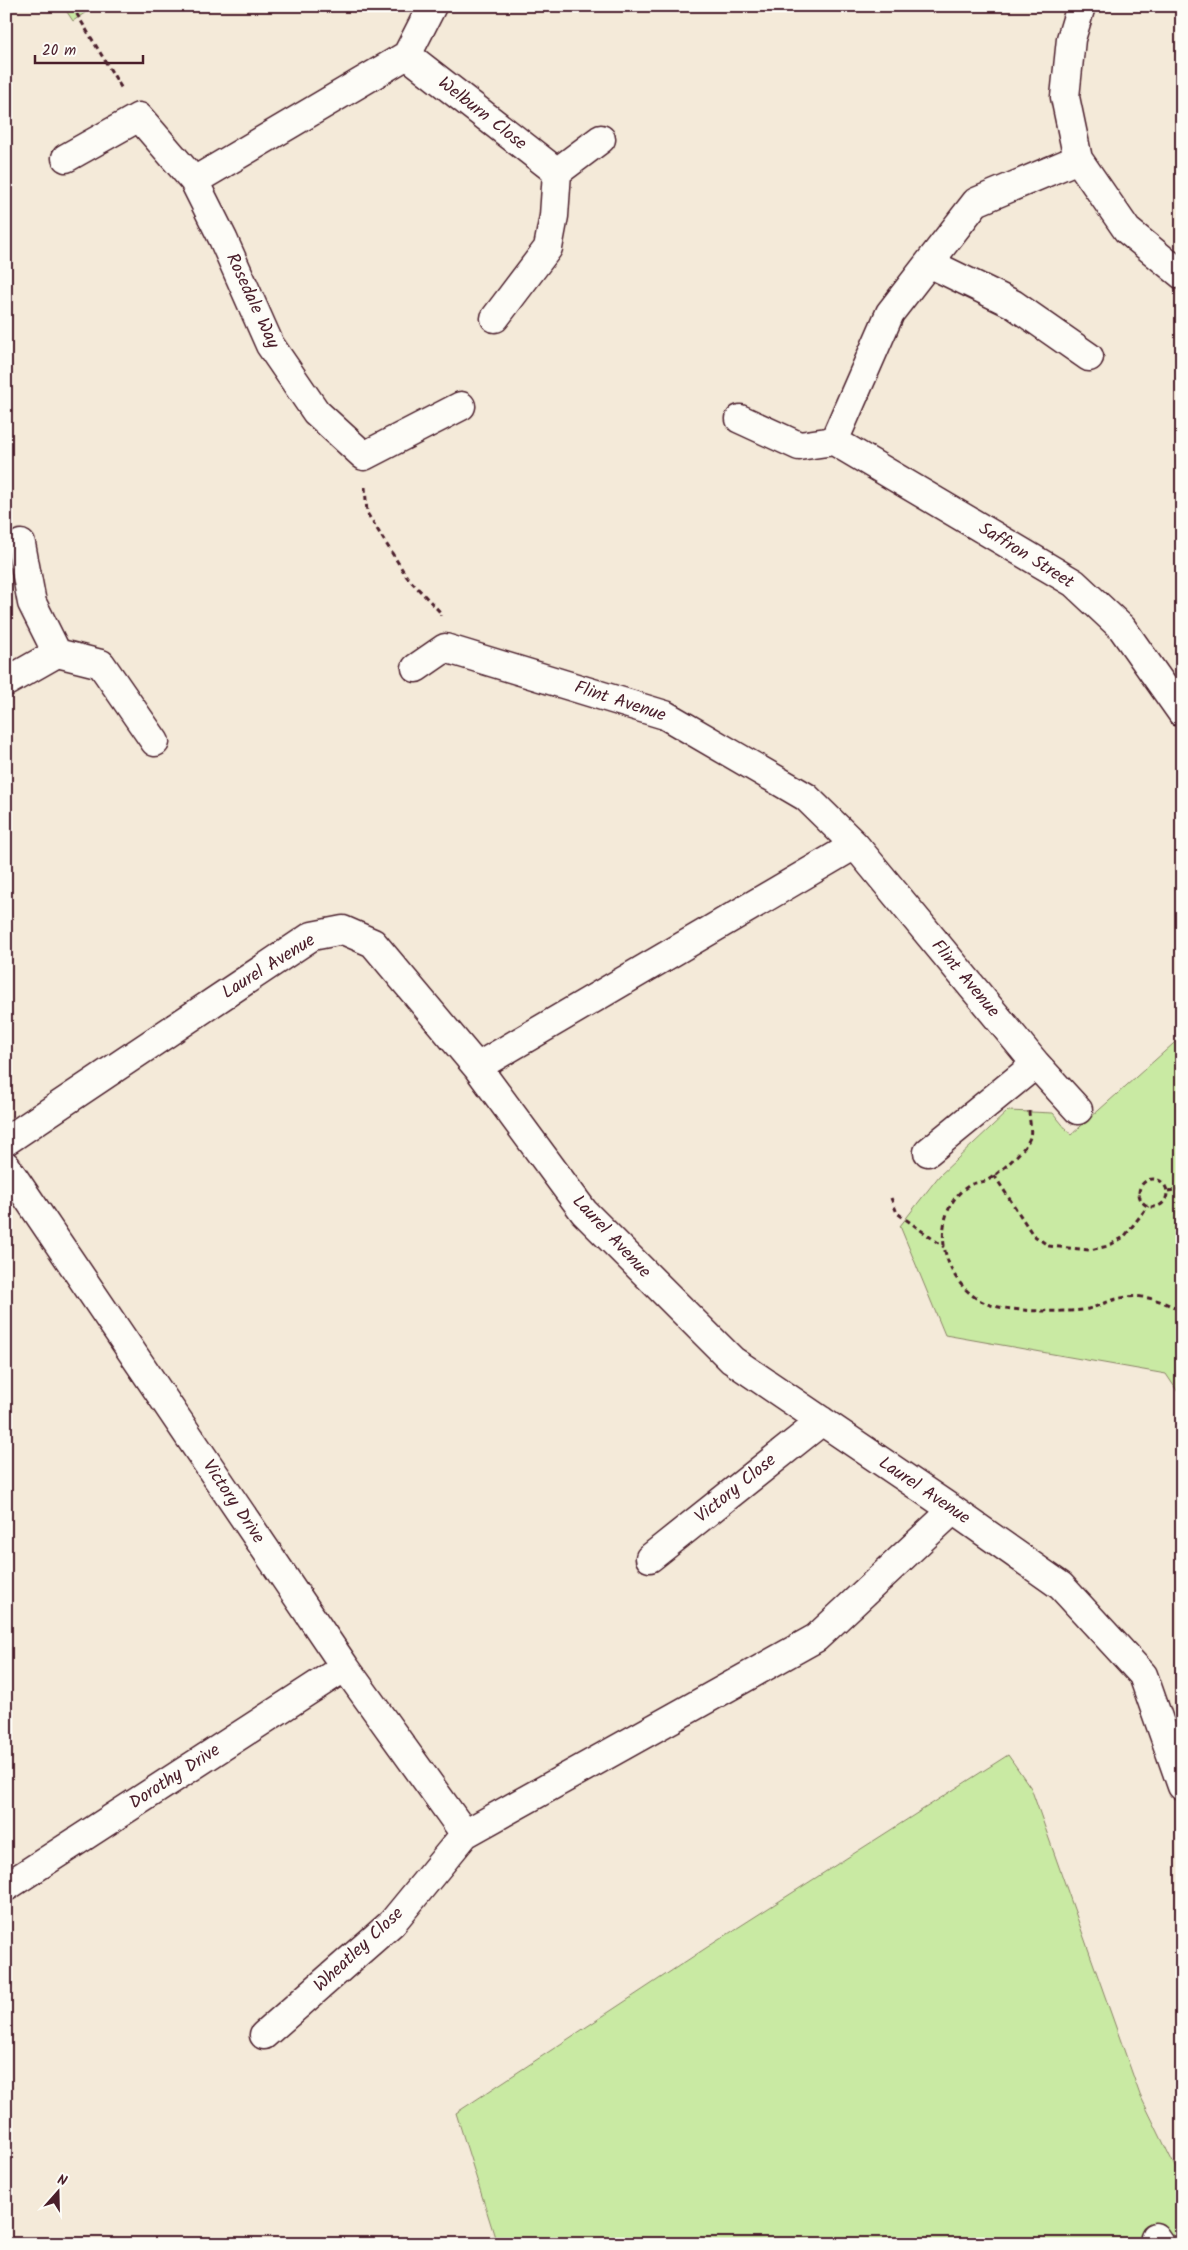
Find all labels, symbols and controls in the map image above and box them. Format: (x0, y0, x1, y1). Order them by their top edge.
scale bar (35, 32, 142, 64)
text: 20 m (42, 39, 76, 63)
street label: Welburn Close (431, 70, 533, 158)
street label: Rosedale Way (217, 248, 287, 354)
street label: Saffron Street (972, 515, 1080, 597)
street label: Flint Avenue (570, 674, 670, 730)
street label: Laurel Avenue (217, 927, 321, 1007)
street label: Flint Avenue (923, 933, 1007, 1025)
street label: Laurel Avenue (564, 1188, 658, 1286)
street label: Victory Close (689, 1447, 783, 1531)
street label: Laurel Avenue (872, 1449, 976, 1533)
street label: Victory Drive (194, 1454, 272, 1550)
street label: Dorothy Drive (124, 1737, 226, 1817)
street label: Wheatley Close (307, 1900, 411, 2000)
north arrow (32, 2168, 82, 2218)
text: N (54, 2169, 70, 2193)

